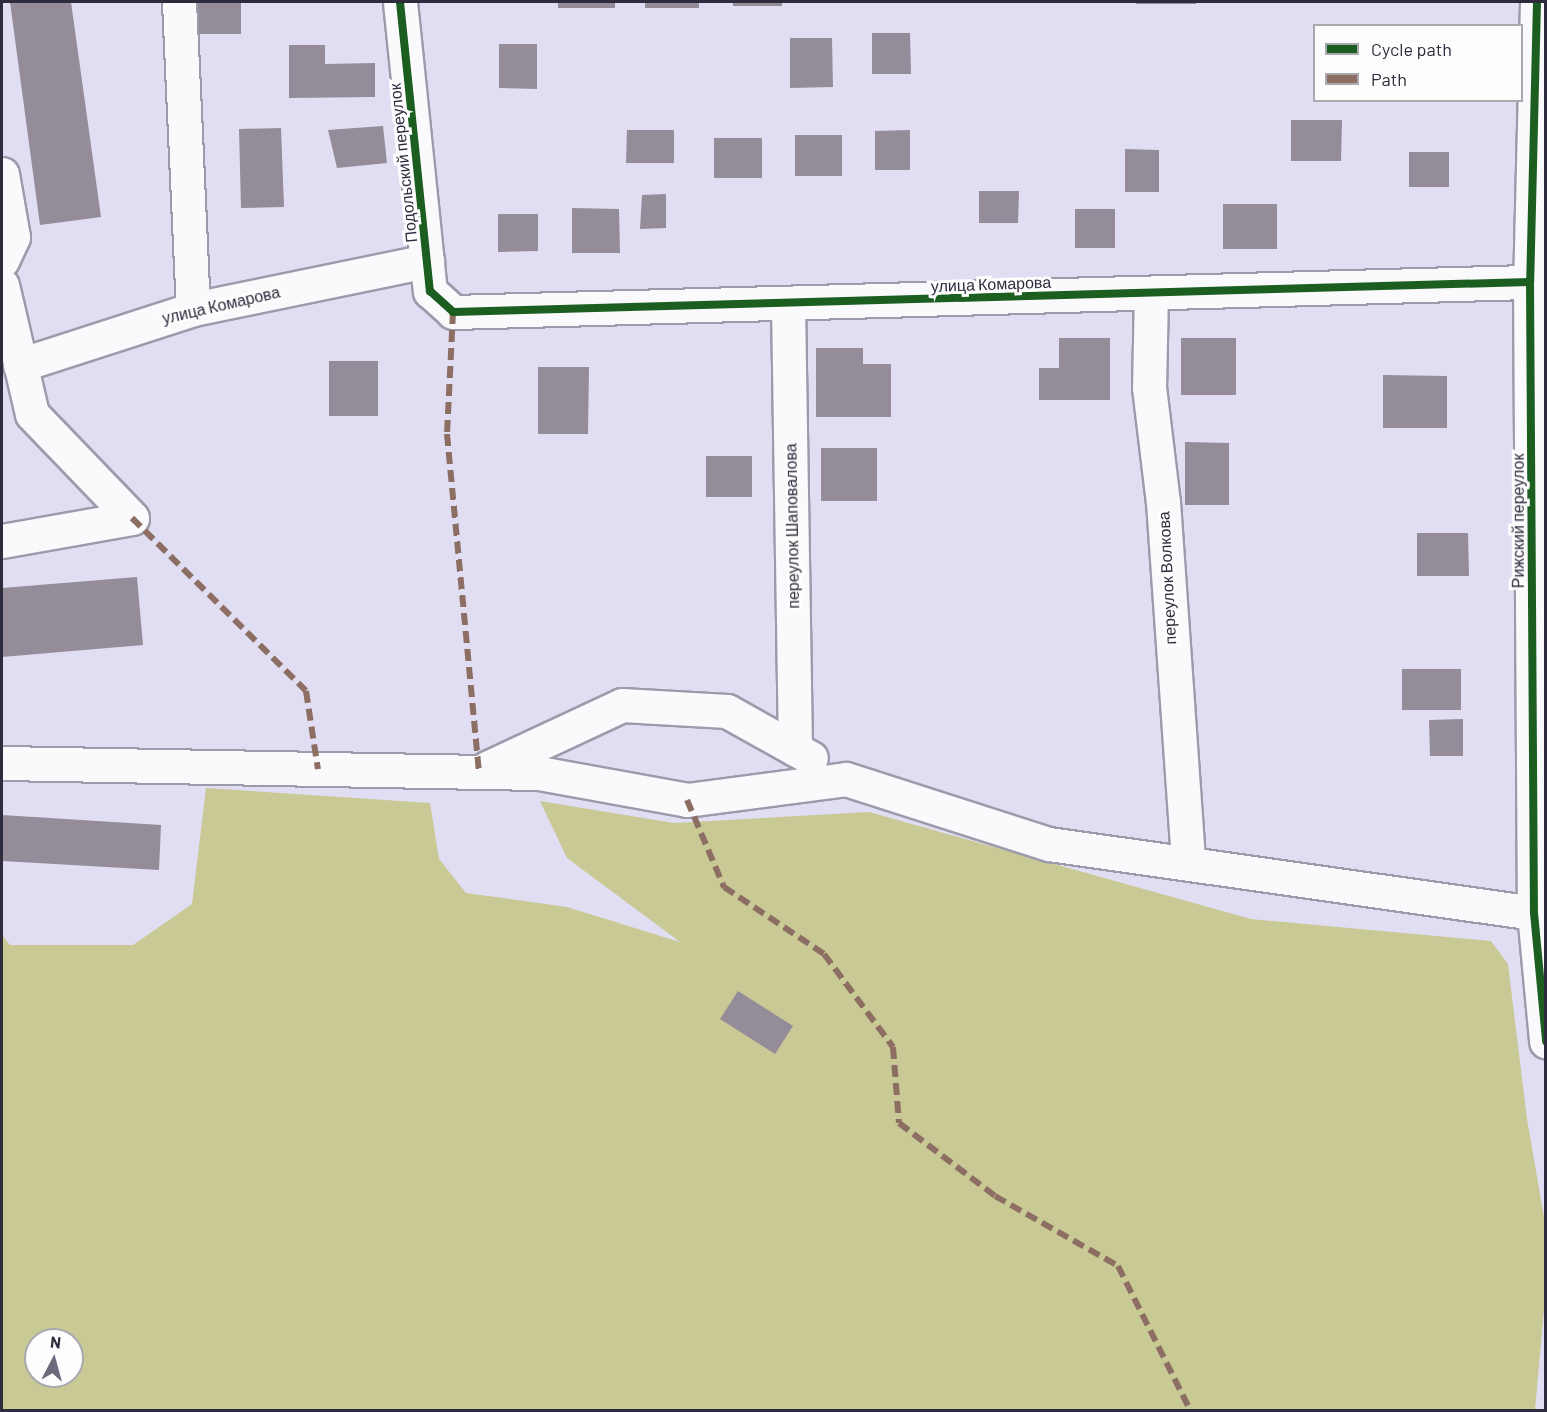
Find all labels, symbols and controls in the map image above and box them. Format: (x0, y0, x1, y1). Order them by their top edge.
legend (1313, 24, 1523, 102)
text: Cycle path (1371, 38, 1452, 60)
text: Path (1371, 68, 1407, 90)
street label: Подольский переулок (385, 82, 421, 244)
street label: улица Комарова (931, 272, 1051, 296)
street label: улица Комарова (160, 282, 282, 328)
street label: переулок Шаповалова (781, 443, 803, 609)
street label: Рижский переулок (1508, 454, 1528, 588)
street label: переулок Волкова (1154, 511, 1180, 645)
north arrow (24, 1328, 84, 1388)
text: N (49, 1332, 62, 1352)

